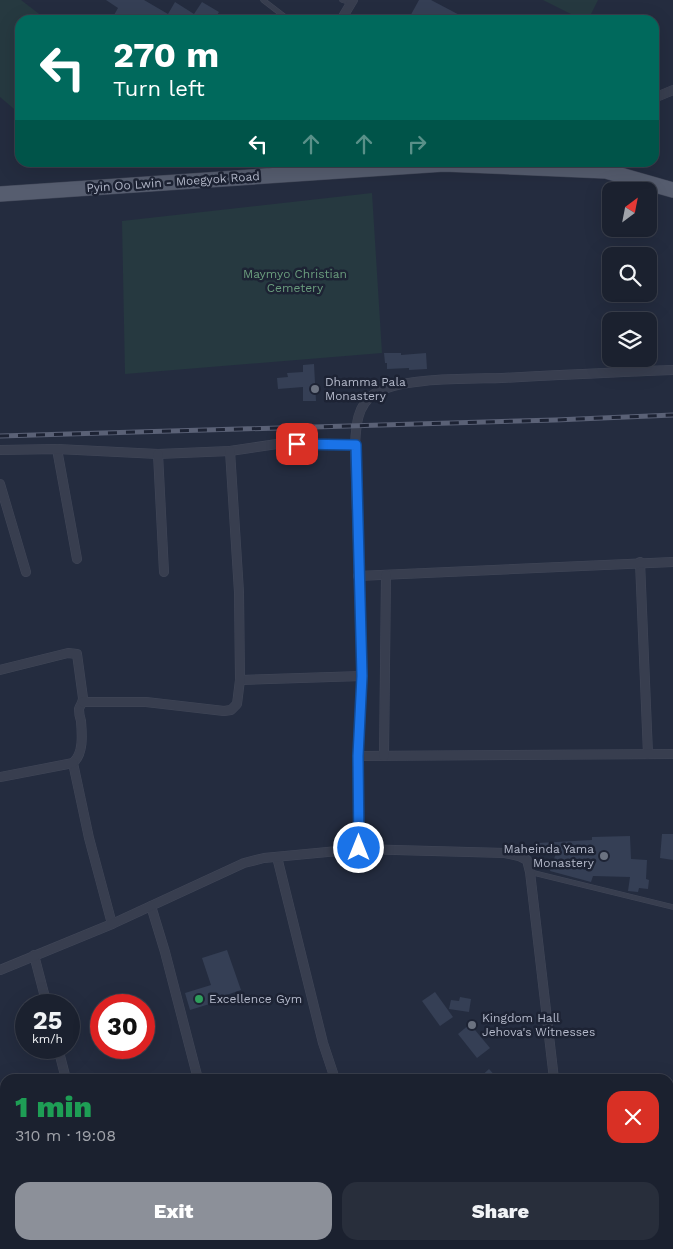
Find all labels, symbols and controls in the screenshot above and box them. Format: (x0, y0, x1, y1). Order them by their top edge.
text: 270 m (113, 34, 219, 76)
icon: left (30, 35, 95, 100)
text: Turn left (113, 76, 205, 101)
icon: left (244, 130, 272, 158)
icon: ahead (297, 130, 325, 158)
icon: ahead (350, 130, 378, 158)
icon: right (403, 130, 431, 158)
street label: Pyin Oo Lwin - Moegyok Road (86, 169, 260, 195)
north arrow (602, 182, 658, 238)
map controls (602, 182, 657, 367)
button: search (602, 247, 657, 302)
park label: Maymyo Christian Cemetery (243, 267, 347, 295)
button: layers (602, 312, 657, 367)
place label: Dhamma Pala Monastery (325, 375, 406, 403)
marker: Dhamma Pala Monastery (309, 383, 321, 395)
pin (276, 423, 318, 465)
icon: arrive (283, 430, 311, 458)
position arrow (332, 821, 384, 873)
place label: Maheinda Yama Monastery (504, 842, 595, 870)
marker: Maheinda Yama Monastery (598, 850, 610, 862)
place label: Excellence Gym (209, 992, 302, 1006)
marker: Excellence Gym (193, 993, 205, 1005)
speed limit sign: 30 (90, 994, 155, 1059)
text: 25 (33, 1006, 62, 1035)
place label: Kingdom Hall Jehova's Witnesses (482, 1011, 595, 1039)
marker: Kingdom Hall Jehova's Witnesses (466, 1019, 478, 1031)
text: km/h (32, 1032, 63, 1046)
text: 1 min (15, 1089, 92, 1124)
button: close (607, 1091, 659, 1143)
text: 310 m · 19:08 (15, 1126, 116, 1145)
button: Exit (15, 1182, 332, 1240)
button: Share (342, 1182, 659, 1240)

